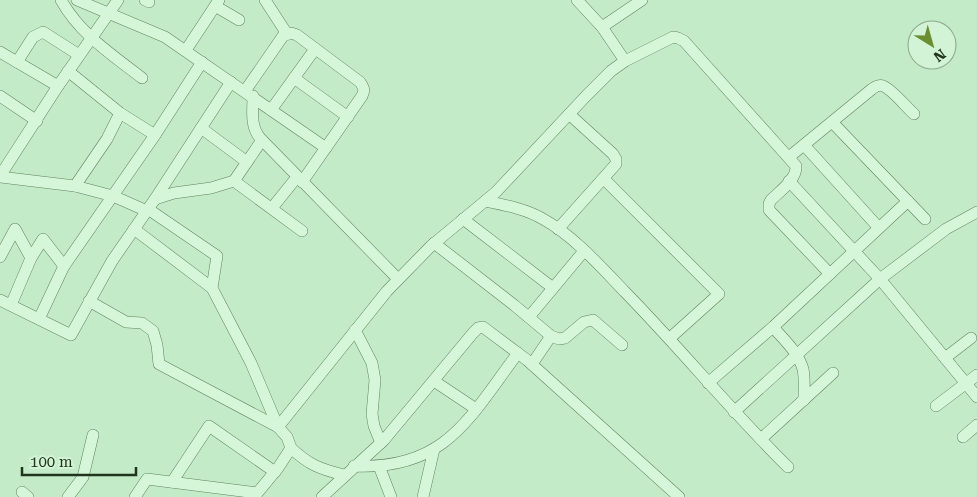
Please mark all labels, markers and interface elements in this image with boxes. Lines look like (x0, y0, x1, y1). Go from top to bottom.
north arrow (907, 20, 957, 70)
text: N (931, 46, 949, 65)
scale bar (22, 444, 136, 476)
text: 100 m (30, 453, 73, 471)

